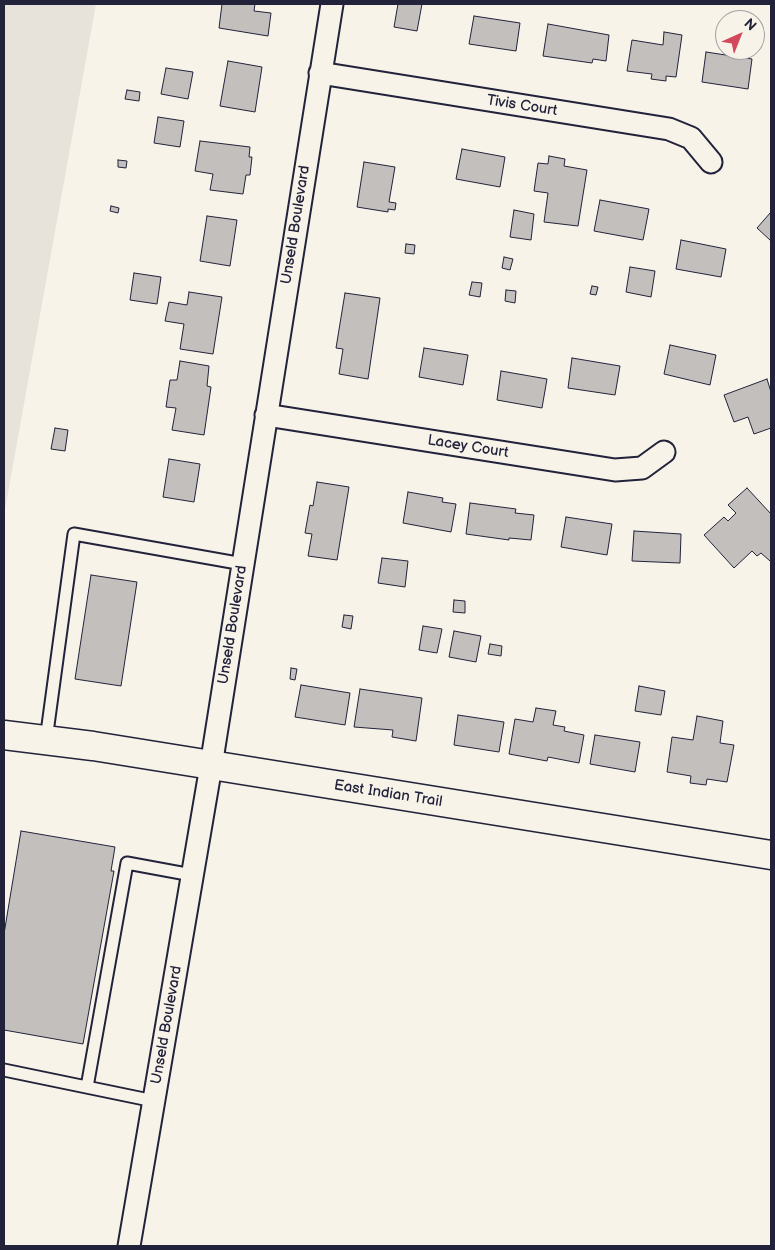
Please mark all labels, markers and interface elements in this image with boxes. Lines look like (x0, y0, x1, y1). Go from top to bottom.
north arrow (715, 10, 765, 60)
text: N (740, 15, 760, 34)
street label: Tivis Court (485, 92, 559, 120)
street label: Unseld Boulevard (278, 164, 314, 286)
street label: Lacey Court (426, 432, 510, 462)
street label: Unseld Boulevard (215, 564, 251, 686)
street label: East Indian Trail (333, 777, 443, 811)
street label: Unseld Boulevard (148, 964, 186, 1086)

